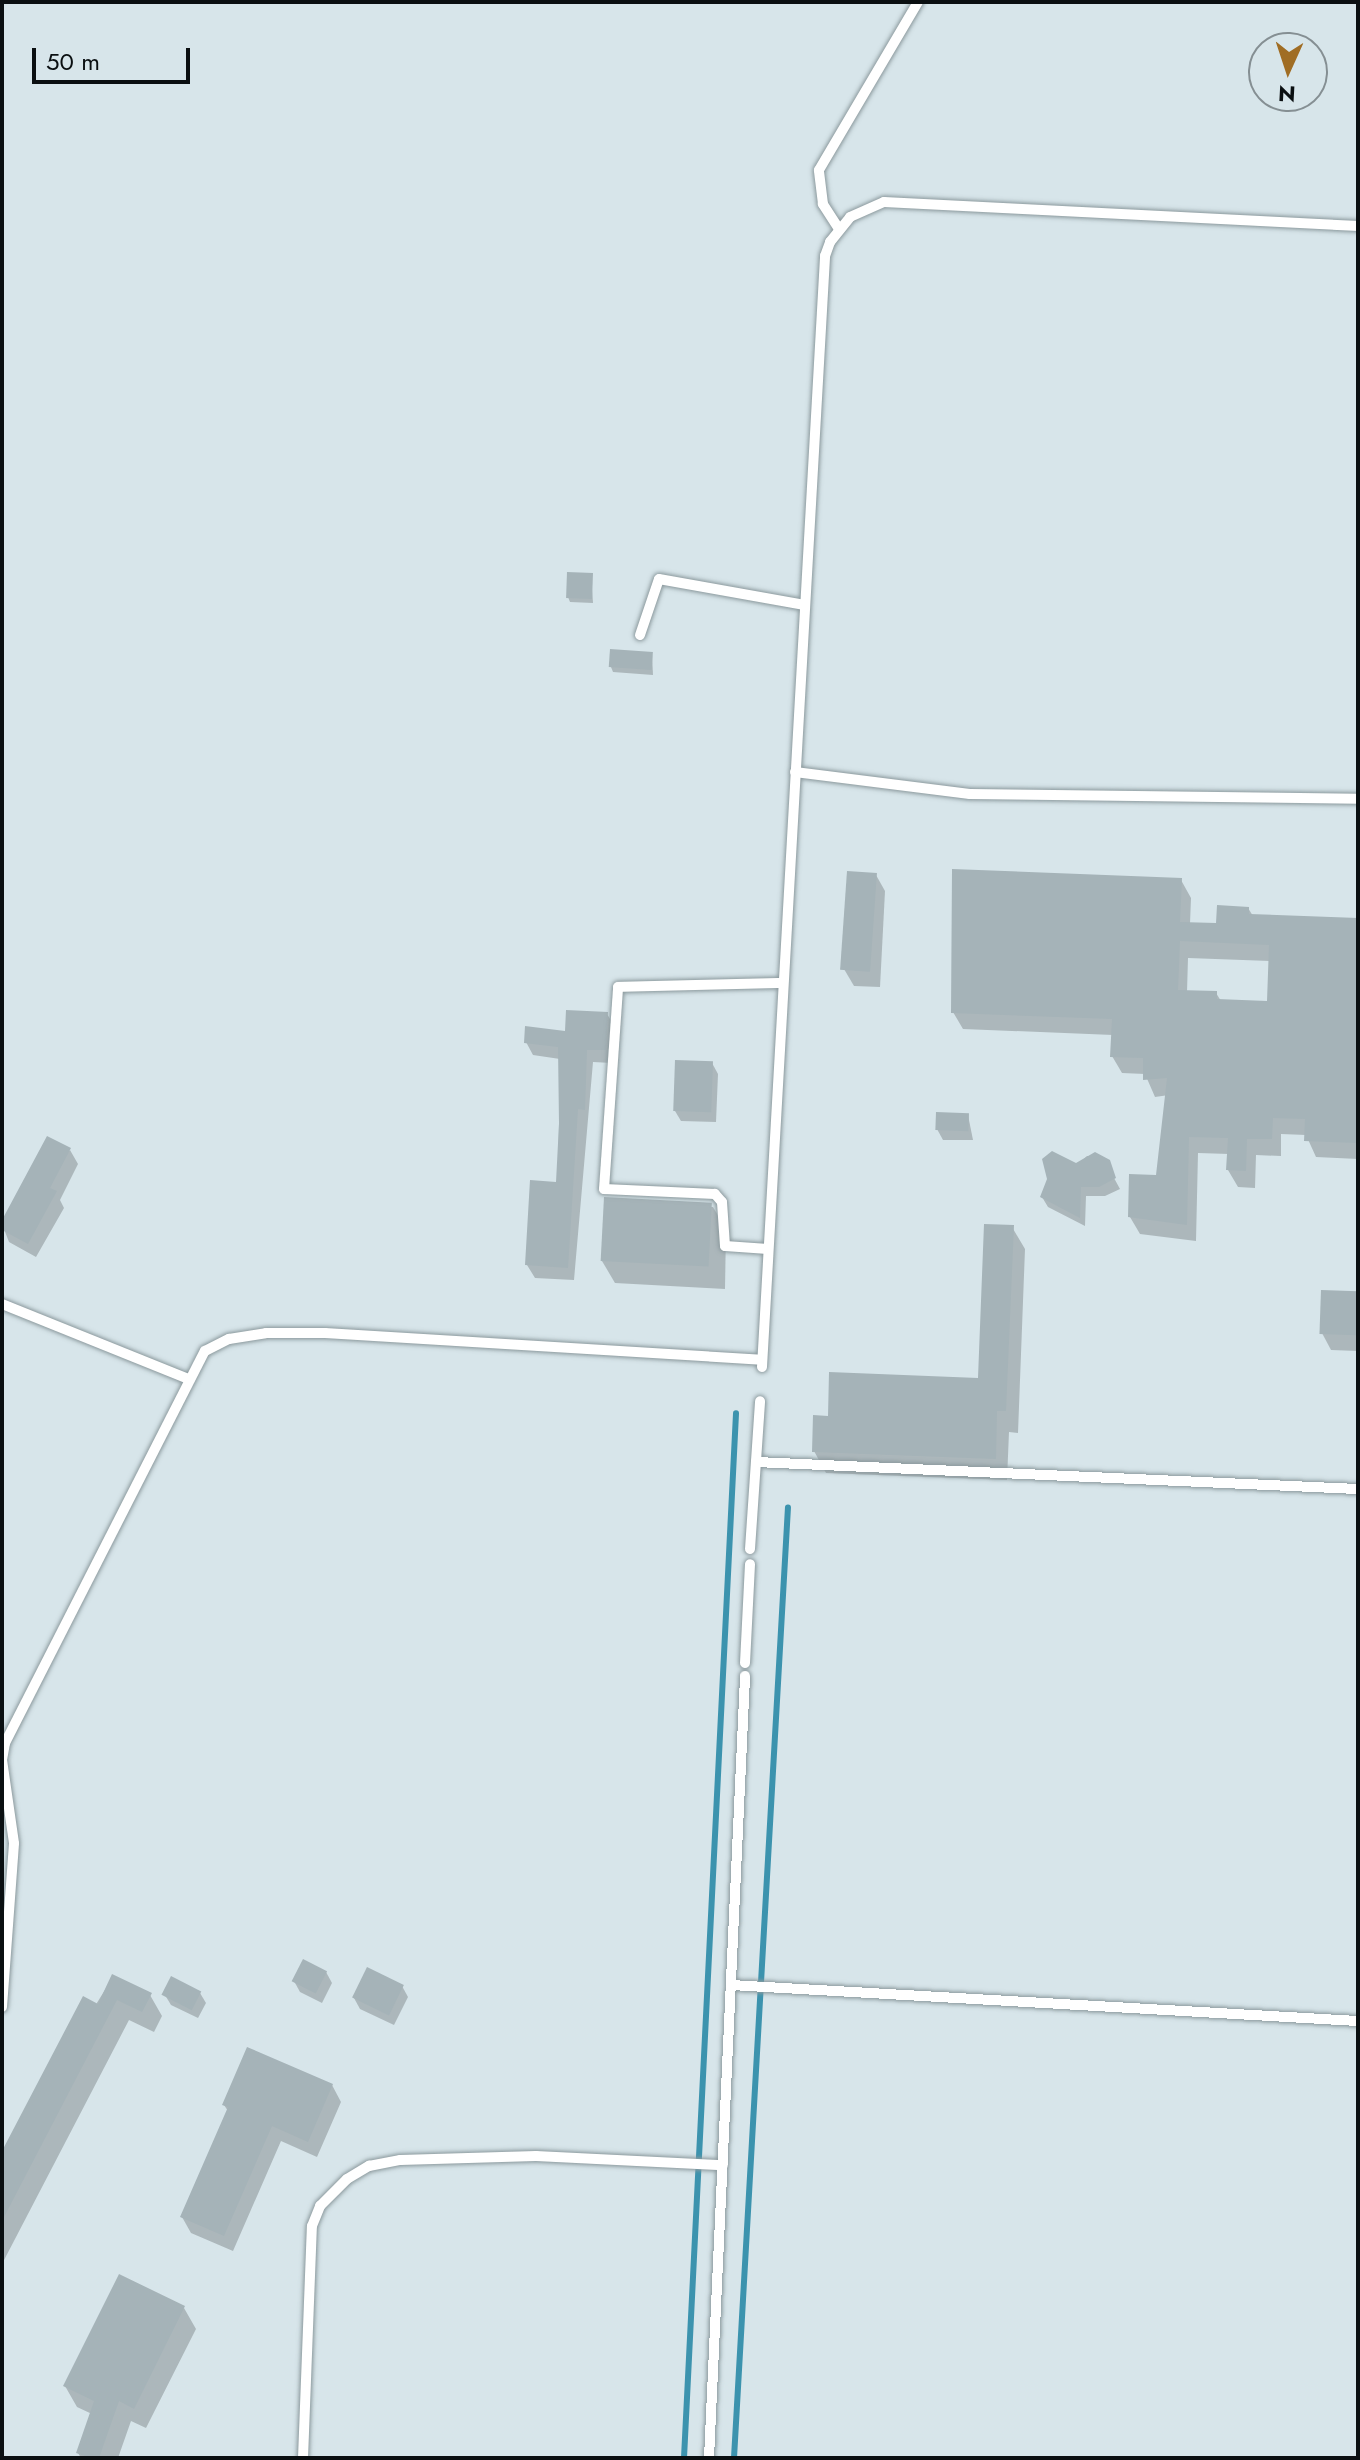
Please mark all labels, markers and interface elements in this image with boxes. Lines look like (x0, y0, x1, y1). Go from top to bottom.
scale bar (36, 32, 194, 82)
north arrow (1248, 32, 1328, 112)
text: 50 m (46, 44, 100, 79)
text: N (1277, 78, 1296, 110)

